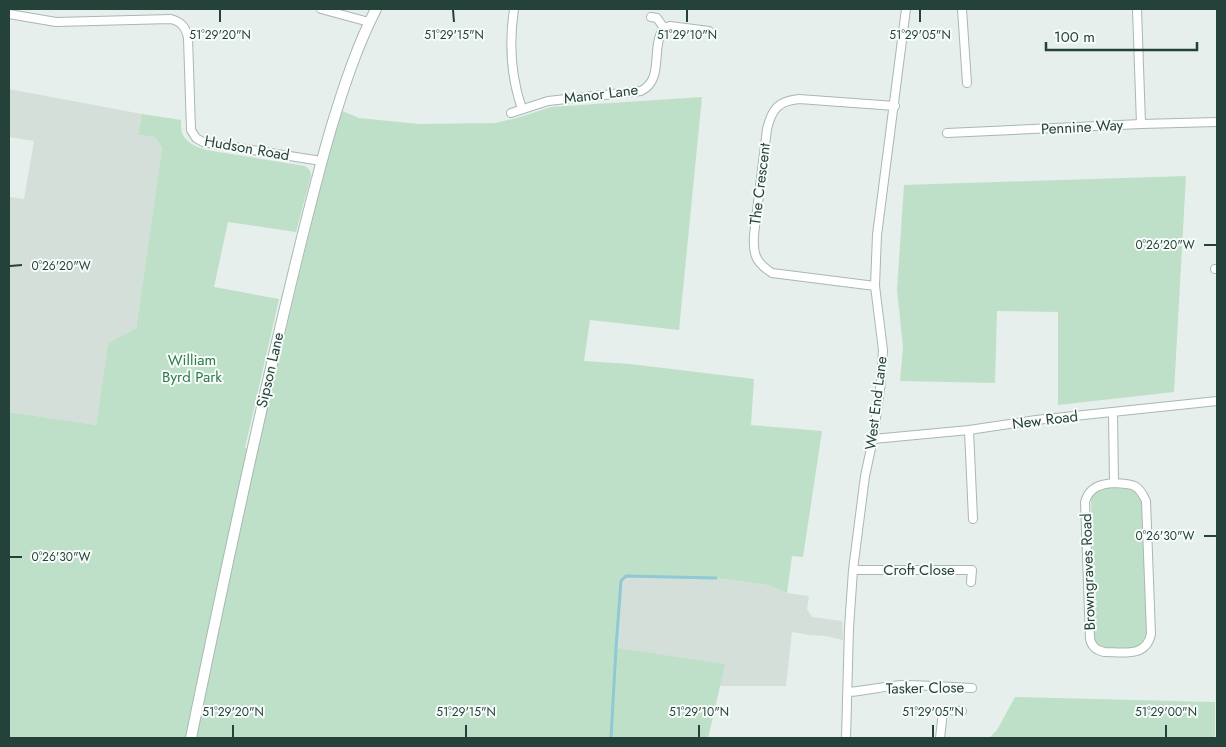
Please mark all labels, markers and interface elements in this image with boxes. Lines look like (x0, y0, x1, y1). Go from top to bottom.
scale bar (1046, 20, 1197, 52)
text: 51°29'20"N (189, 26, 251, 44)
text: 51°29'15"N (424, 26, 484, 44)
text: 51°29'10"N (657, 26, 717, 44)
text: 51°29'05"N (889, 26, 951, 44)
text: 100 m (1054, 26, 1095, 48)
street label: Manor Lane (563, 79, 640, 109)
street label: Pennine Way (1040, 114, 1124, 140)
street label: Hudson Road (203, 130, 291, 166)
street label: The Crescent (744, 141, 776, 226)
text: 0°26'20"W (1135, 236, 1195, 254)
text: 0°26'20"W (31, 257, 91, 275)
street label: Sipson Lane (251, 330, 289, 410)
park label: William Byrd Park (162, 349, 222, 388)
street label: West End Lane (859, 355, 893, 451)
street label: New Road (1011, 405, 1079, 435)
street label: Browngraves Road (1075, 513, 1101, 631)
text: 0°26'30"W (1136, 527, 1195, 545)
text: 0°26'30"W (32, 548, 91, 566)
street label: Croft Close (883, 559, 955, 581)
street label: Tasker Close (886, 676, 965, 700)
text: 51°29'20"N (202, 703, 264, 721)
text: 51°29'15"N (436, 703, 496, 721)
text: 51°29'10"N (669, 703, 729, 721)
text: 51°29'05"N (902, 703, 964, 721)
text: 51°29'00"N (1135, 703, 1197, 721)

